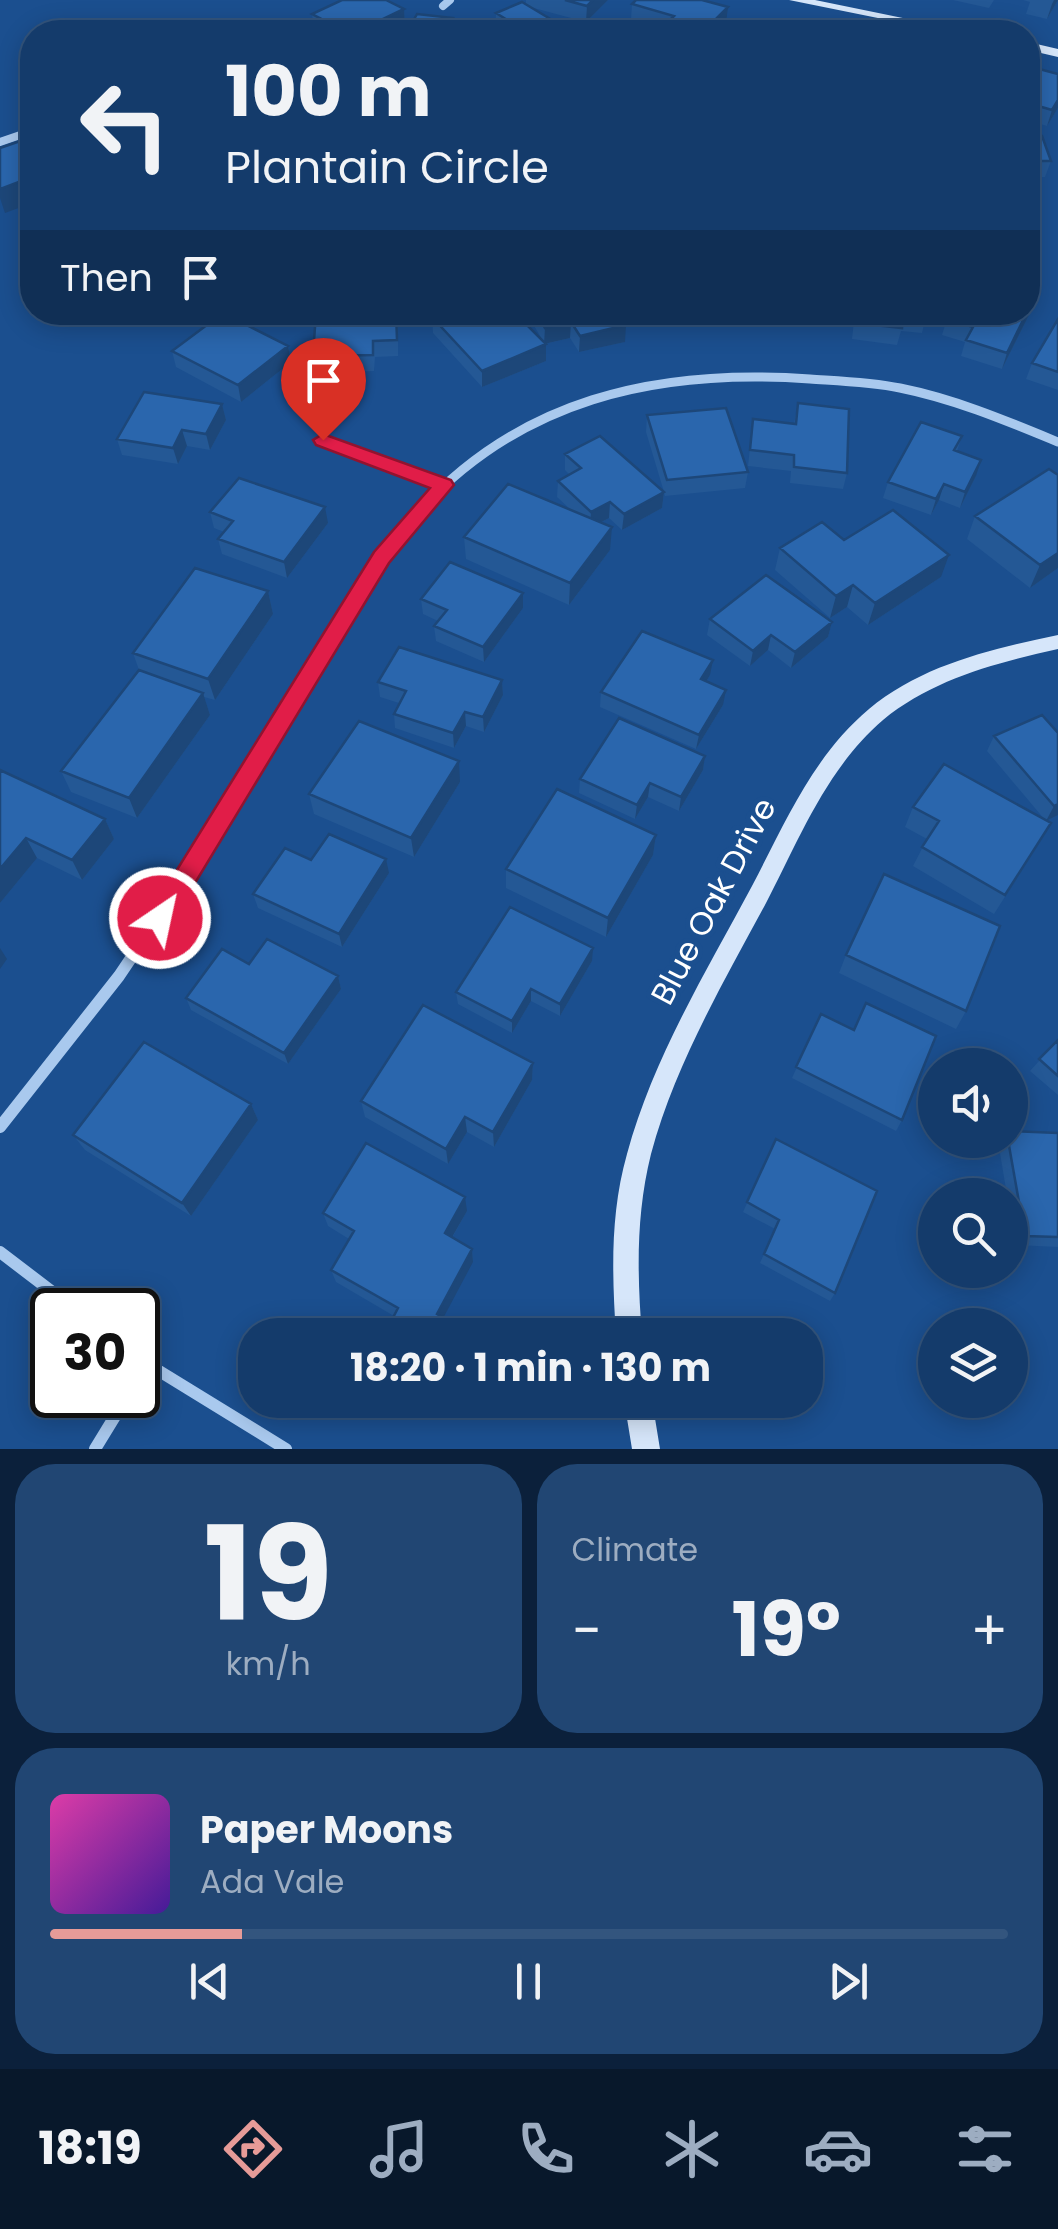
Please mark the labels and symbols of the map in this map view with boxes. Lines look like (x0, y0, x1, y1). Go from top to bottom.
pin (281, 338, 366, 441)
street label: Blue Oak Drive (640, 790, 786, 1012)
position arrow (108, 866, 212, 970)
speed limit sign: 30 (30, 1288, 160, 1418)

